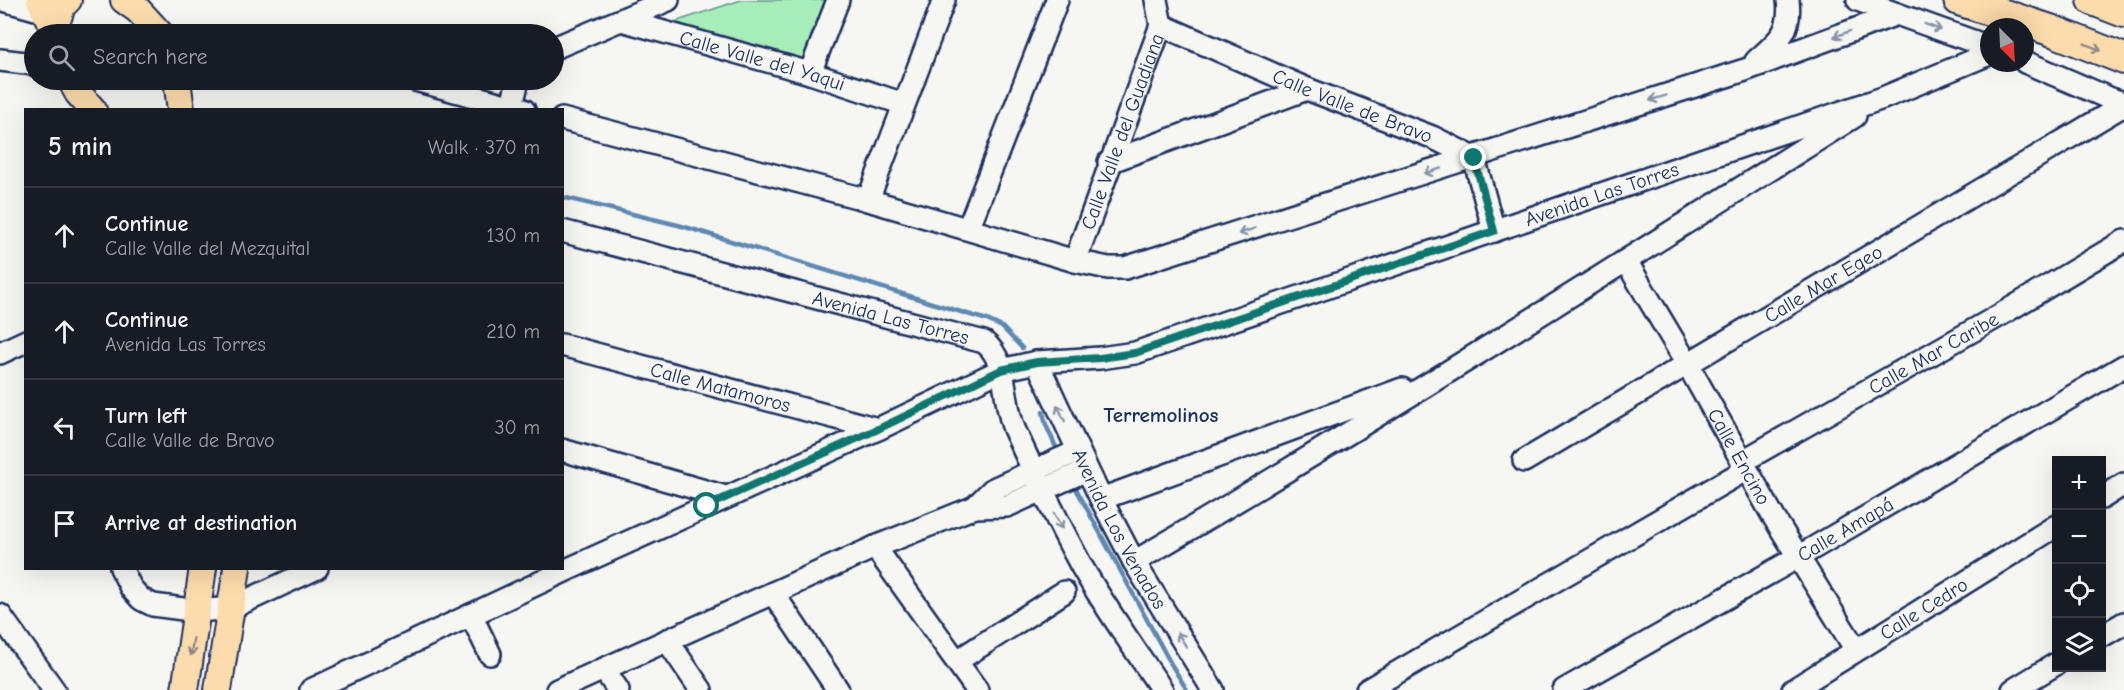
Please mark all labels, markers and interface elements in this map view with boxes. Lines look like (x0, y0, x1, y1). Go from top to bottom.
north arrow (1980, 18, 2034, 72)
one-way arrow (1923, 22, 1942, 33)
search box (24, 24, 564, 90)
street label: Calle Valle del Yaqui (677, 25, 848, 95)
one-way arrow (1834, 29, 1852, 40)
street label: Calle Valle del Guadiana (1076, 30, 1168, 233)
icon: search (45, 41, 78, 74)
one-way arrow (2084, 42, 2102, 53)
text: Search here (93, 44, 208, 70)
street label: Calle Valle de Bravo (1269, 64, 1436, 148)
one-way arrow (1649, 93, 1668, 104)
text: 5 min (48, 132, 112, 162)
text: Walk · 370 m (428, 136, 540, 159)
route end (1460, 144, 1486, 170)
street label: Avenida Las Torres (1522, 157, 1682, 231)
one-way arrow (1424, 166, 1443, 177)
text: Continue (105, 211, 188, 237)
icon: ahead (48, 219, 81, 252)
text: 130 m (487, 224, 540, 247)
one-way arrow (1238, 226, 1257, 237)
text: Calle Valle del Mezquital (105, 237, 310, 260)
street label: Calle Mar Egeo (1760, 240, 1886, 327)
street label: Avenida Las Torres (810, 286, 972, 349)
text: Continue (105, 307, 188, 333)
street label: Calle Mar Caribe (1864, 307, 2002, 399)
icon: ahead (48, 315, 81, 348)
text: 210 m (486, 320, 540, 343)
text: Avenida Las Torres (105, 333, 266, 356)
street label: Calle Matamoros (648, 357, 793, 417)
text: Turn left (105, 403, 187, 429)
district label: Terremolinos (1103, 403, 1219, 427)
one-way arrow (1054, 404, 1066, 422)
street label: Calle Encino (1703, 404, 1776, 509)
icon: left (48, 411, 81, 444)
text: 30 m (494, 416, 540, 439)
text: Calle Valle de Bravo (105, 429, 275, 452)
street label: Avenida Los Venados (1068, 445, 1172, 613)
map controls (2052, 456, 2106, 672)
button: + (2052, 456, 2106, 510)
route start (693, 492, 719, 518)
street label: Calle Amapá (1793, 492, 1898, 566)
icon: arrive (48, 507, 81, 540)
text: Arrive at destination (105, 510, 297, 536)
button: − (2052, 510, 2106, 564)
one-way arrow (1053, 512, 1065, 530)
button: locate (2052, 564, 2106, 618)
street label: Calle Cedro (1875, 573, 1972, 645)
button: layers (2052, 618, 2106, 672)
one-way arrow (1176, 632, 1188, 649)
one-way arrow (186, 637, 197, 657)

